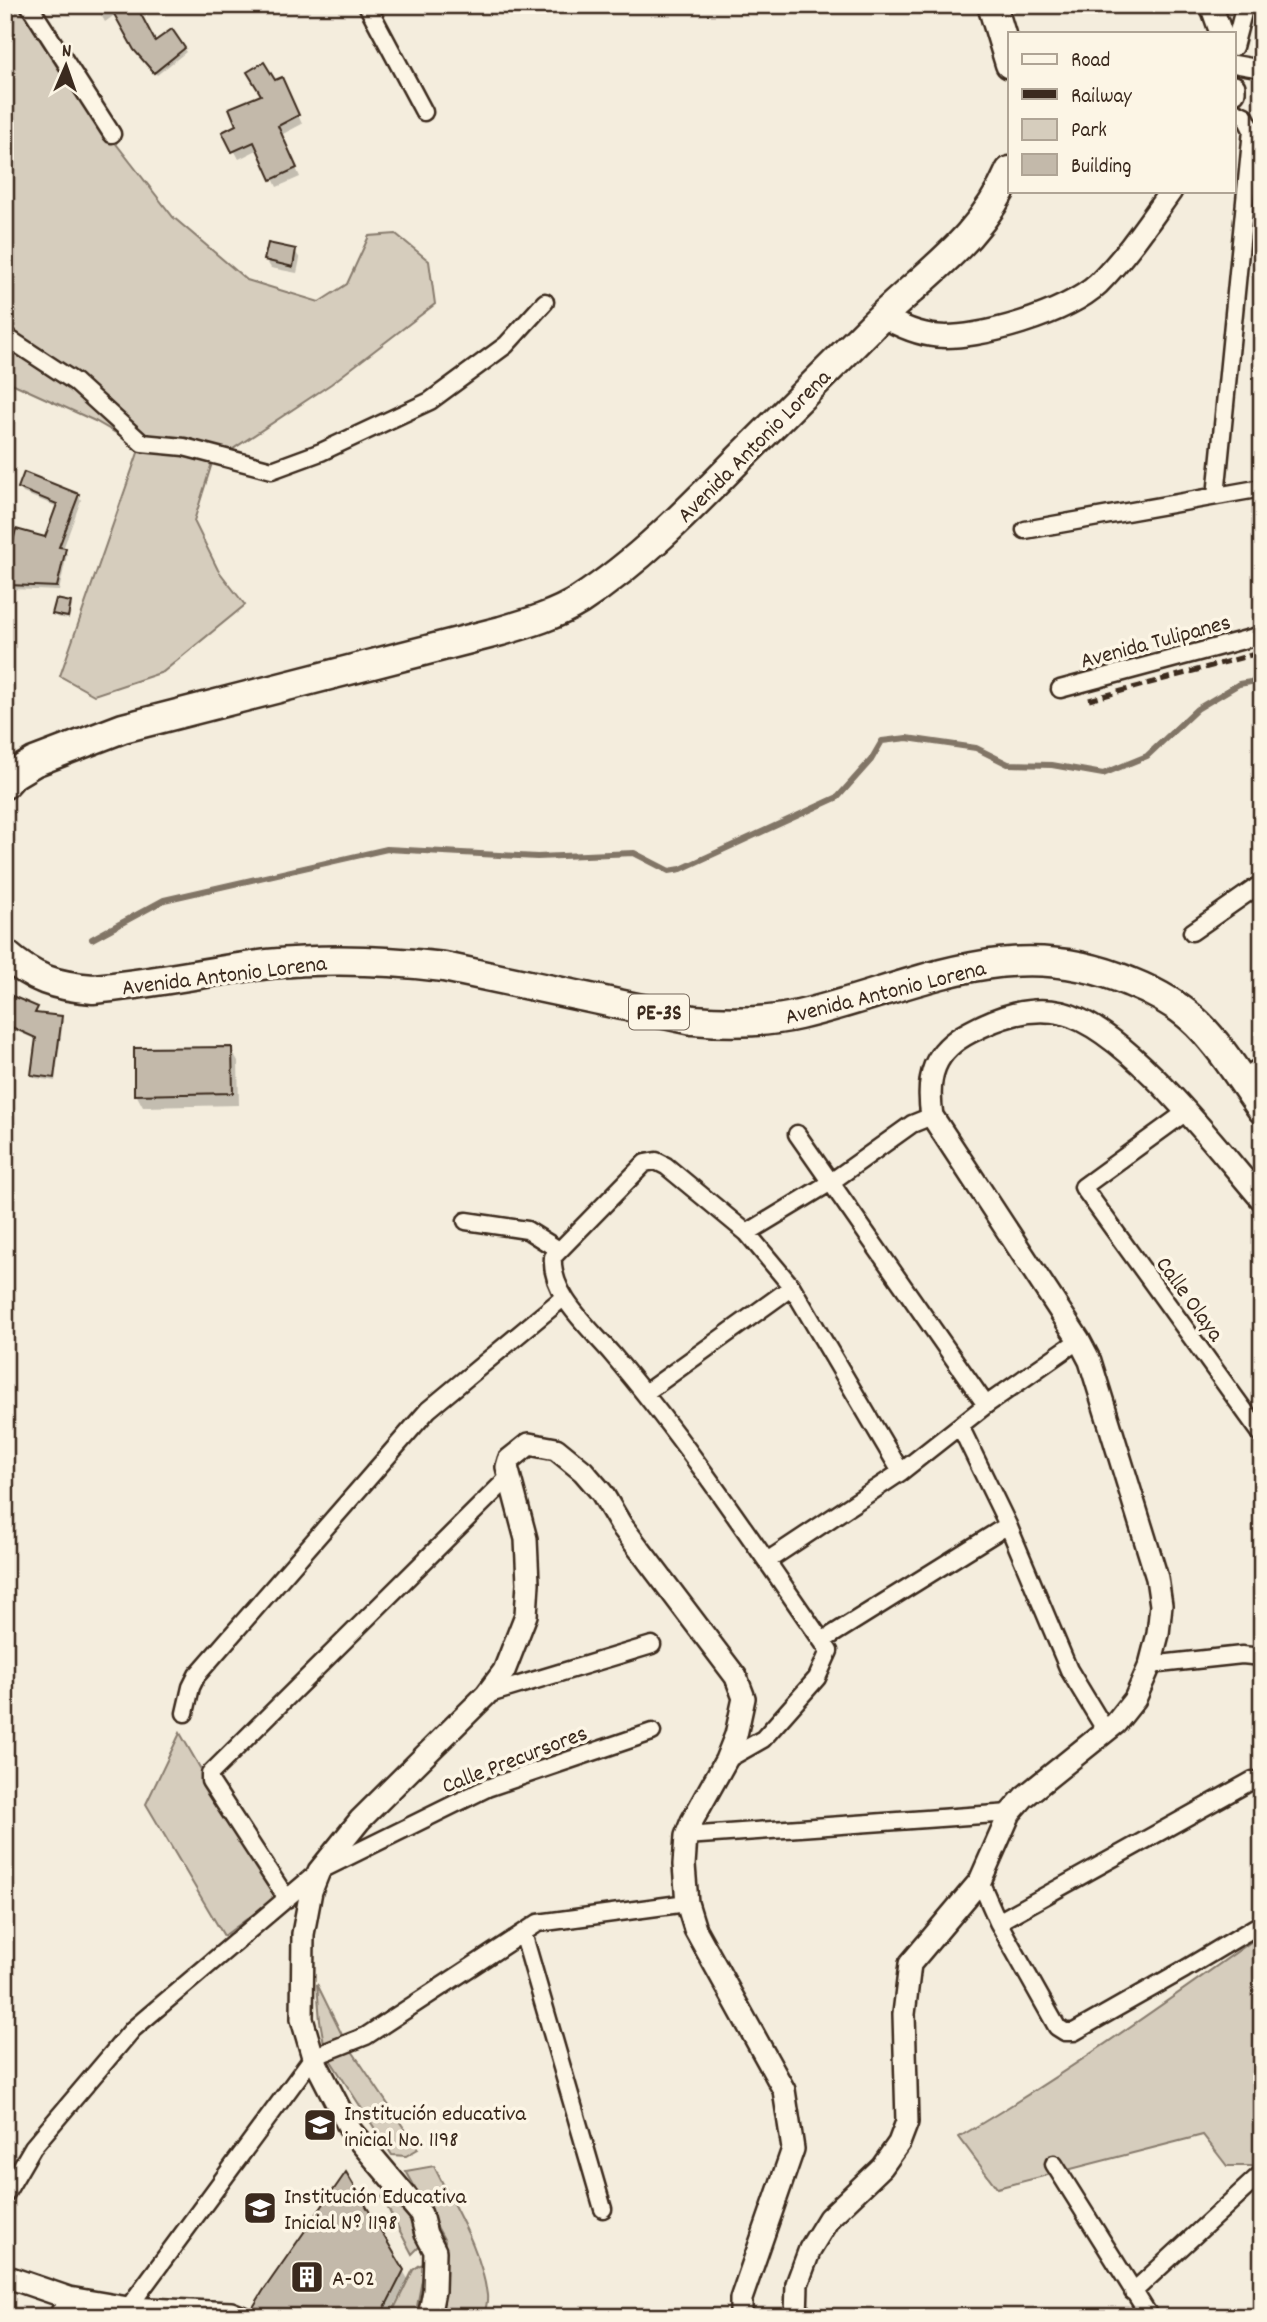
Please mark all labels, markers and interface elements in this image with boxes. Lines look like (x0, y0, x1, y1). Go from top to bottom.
north arrow (32, 32, 102, 102)
legend (1008, 32, 1236, 192)
text: N (61, 39, 72, 66)
text: Road (1071, 47, 1110, 77)
text: Railway (1071, 83, 1132, 113)
text: Park (1071, 117, 1107, 147)
text: Building (1071, 153, 1131, 183)
street label: Avenida Antonio Lorena (671, 362, 841, 532)
street label: Avenida Tulipanes (1077, 607, 1235, 679)
street label: Avenida Antonio Lorena (120, 948, 330, 1006)
street label: Avenida Antonio Lorena (782, 953, 991, 1035)
road number: PE-3S (629, 995, 689, 1030)
street label: Calle Olaya (1146, 1251, 1231, 1350)
street label: Calle Precursores (438, 1718, 593, 1804)
place label: Institución educativa inicial No. 1198 (344, 2099, 527, 2158)
school or university icon: Institución educativa inicial No. 1198 (301, 2106, 339, 2144)
place label: Institución Educativa Inicial Nº 1198 (284, 2182, 468, 2241)
school or university icon: Institución Educativa Inicial Nº 1198 (241, 2189, 279, 2227)
building icon: A-02 (288, 2258, 326, 2296)
place label: A-02 (332, 2264, 375, 2297)

